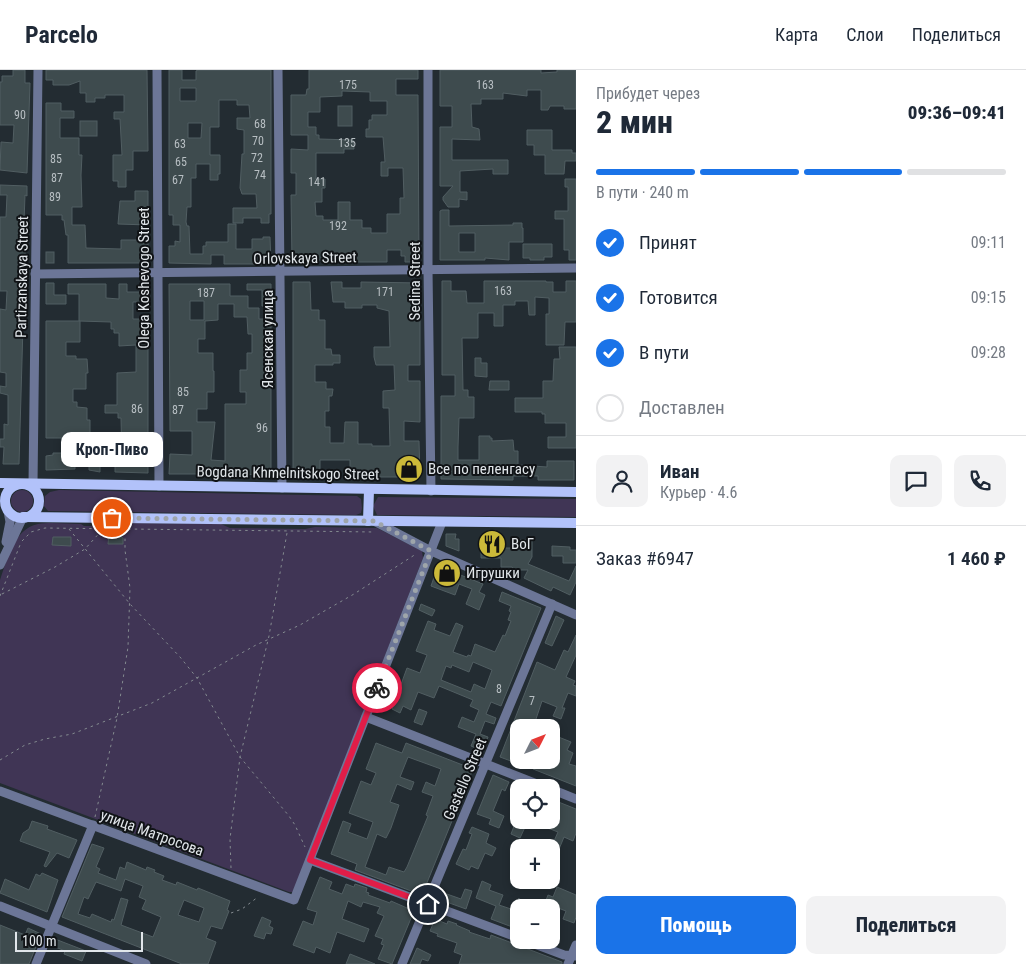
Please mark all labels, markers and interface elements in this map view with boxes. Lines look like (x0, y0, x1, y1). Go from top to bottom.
text: Parcelo (25, 21, 98, 49)
text: Карта (775, 24, 818, 45)
text: Слои (846, 24, 884, 45)
text: Поделиться (912, 24, 1001, 45)
house number: 175 (339, 78, 357, 92)
house number: 163 (476, 78, 494, 92)
text: Прибудет через (596, 84, 700, 103)
text: 09:36–09:41 (908, 101, 1006, 124)
text: 2 мин (596, 103, 673, 141)
house number: 90 (14, 108, 26, 122)
house number: 68 (254, 117, 266, 131)
house number: 70 (252, 134, 264, 148)
house number: 135 (338, 136, 356, 150)
house number: 63 (174, 137, 186, 151)
house number: 72 (251, 151, 263, 165)
house number: 85 (50, 152, 62, 166)
house number: 65 (175, 155, 187, 169)
house number: 74 (254, 168, 266, 182)
house number: 87 (51, 171, 63, 185)
house number: 67 (172, 173, 184, 187)
house number: 141 (308, 175, 326, 189)
text: В пути · 240 m (596, 183, 689, 202)
house number: 89 (49, 190, 61, 204)
street label: Olega Koshevogo Street (135, 207, 153, 349)
street label: Partizanskaya Street (12, 216, 32, 338)
house number: 192 (329, 219, 347, 233)
icon: check (596, 229, 624, 257)
text: Принят (639, 231, 697, 254)
text: 09:11 (971, 233, 1006, 252)
street label: Sedina Street (406, 242, 424, 320)
street label: Orlovskaya Street (253, 248, 357, 268)
house number: 163 (494, 284, 512, 298)
icon: check (596, 284, 624, 312)
house number: 171 (376, 285, 394, 299)
house number: 187 (197, 286, 215, 300)
text: Готовится (639, 286, 718, 309)
text: 09:15 (971, 288, 1006, 307)
street label: Ясенская улица (259, 290, 277, 388)
icon: check (596, 339, 624, 367)
text: В пути (639, 341, 689, 364)
text: 09:28 (971, 343, 1006, 362)
house number: 85 (177, 385, 189, 399)
text: Доставлен (639, 396, 725, 419)
house number: 86 (131, 402, 143, 416)
house number: 87 (172, 403, 184, 417)
house number: 96 (256, 421, 268, 435)
callout: Кроп-Пиво (61, 433, 163, 468)
text: Кроп-Пиво (76, 440, 148, 459)
shop icon: Все по пеленгасу (394, 454, 424, 484)
button: person (596, 455, 648, 507)
button: chat (890, 455, 942, 507)
button: phone (954, 455, 1006, 507)
place label: Все по пеленгасу (428, 460, 535, 478)
text: Иван (660, 460, 699, 483)
street label: Bogdana Khmelnitskogo Street (197, 462, 379, 484)
text: Курьер · 4.6 (660, 483, 738, 502)
pin (91, 497, 133, 539)
icon: bag (98, 504, 126, 532)
restaurant icon: ВоГ (477, 529, 507, 559)
place label: ВоГ (511, 535, 534, 553)
text: Заказ #6947 (596, 547, 694, 570)
text: 1 460 ₽ (947, 547, 1006, 570)
shop icon: Игрушки (432, 558, 462, 588)
place label: Игрушки (466, 564, 520, 582)
courier (352, 663, 402, 713)
icon: bike (363, 674, 391, 702)
house number: 8 (496, 682, 502, 696)
house number: 7 (529, 694, 535, 708)
north arrow (510, 719, 560, 769)
map controls (510, 719, 560, 949)
street label: Gastello Street (440, 735, 490, 823)
button: locate (510, 779, 560, 829)
street label: улица Матросова (98, 806, 206, 860)
button: + (510, 839, 560, 889)
pin (407, 883, 449, 925)
icon: home (414, 890, 442, 918)
button: Помощь (596, 896, 796, 954)
button: Поделиться (806, 896, 1006, 954)
button: − (510, 899, 560, 949)
scale bar (15, 929, 142, 952)
text: 100 m (22, 933, 57, 949)

